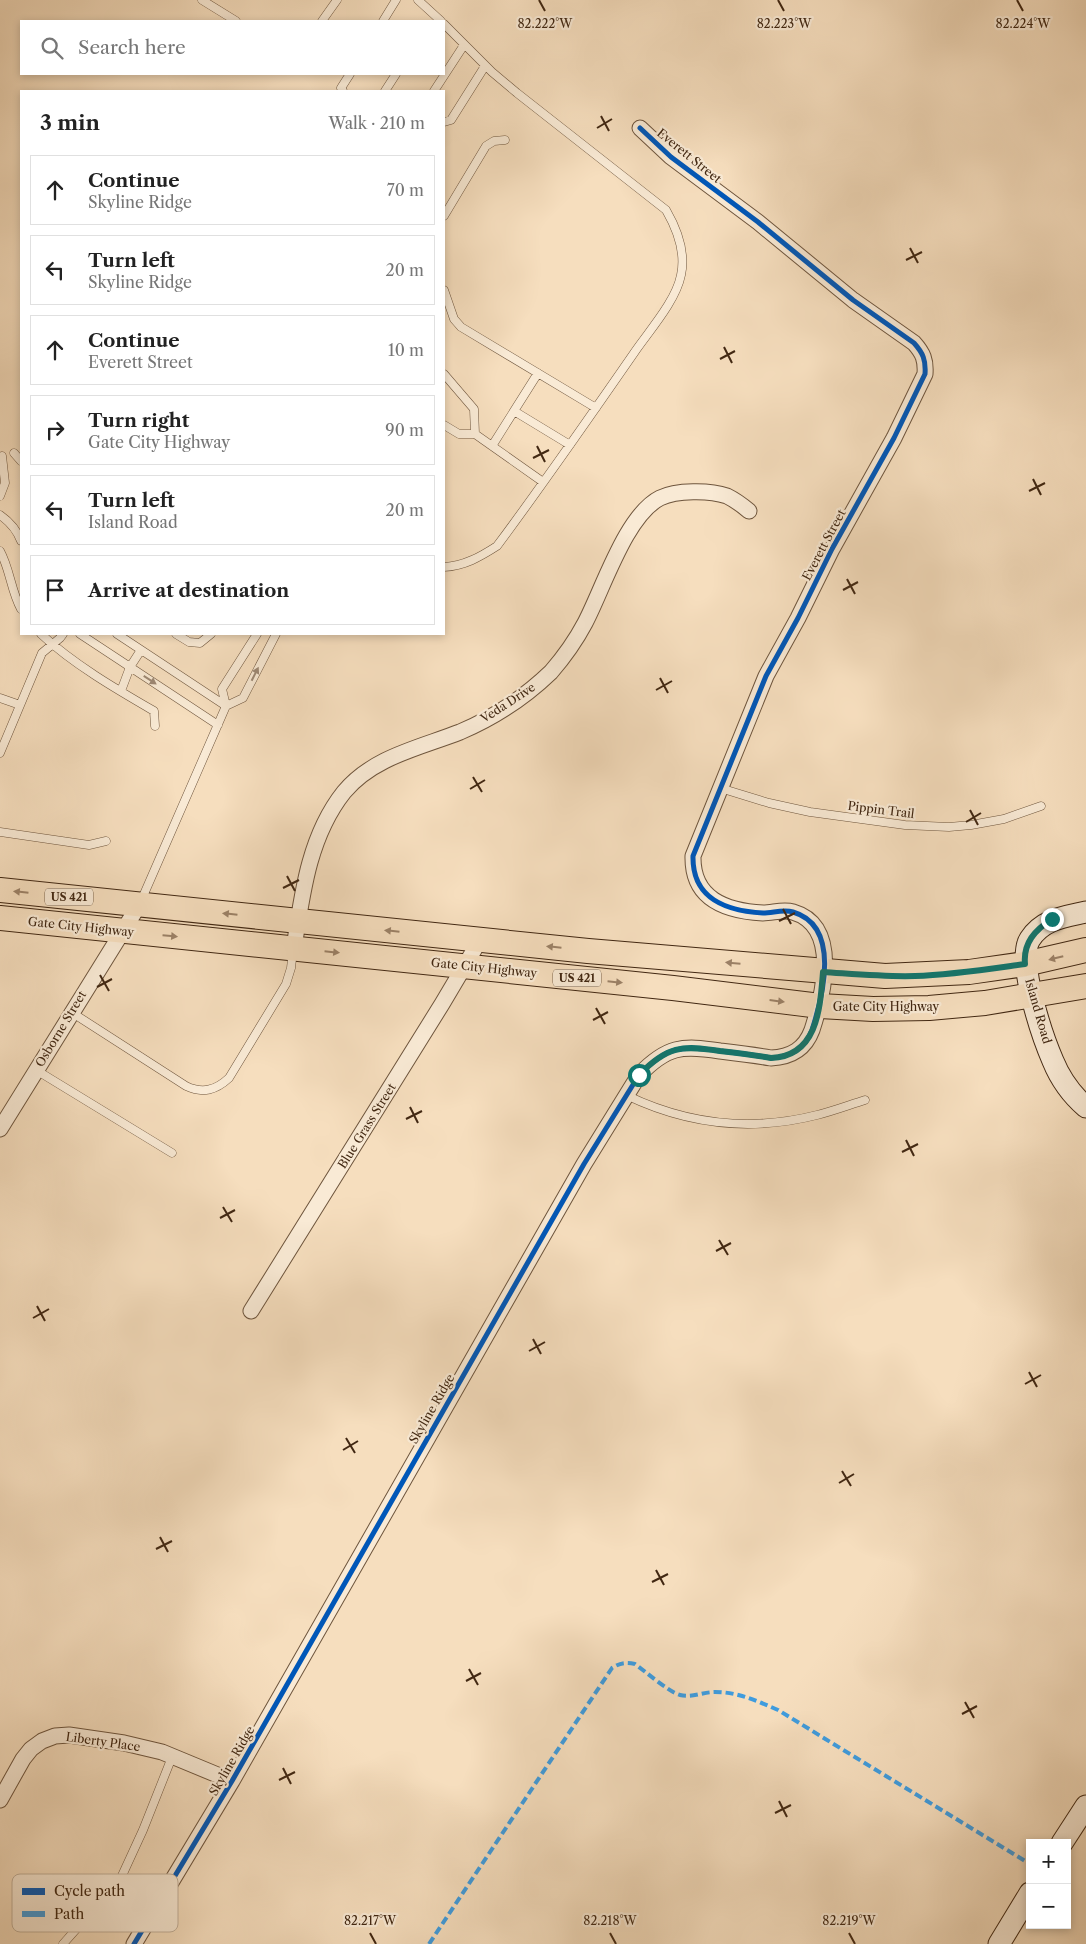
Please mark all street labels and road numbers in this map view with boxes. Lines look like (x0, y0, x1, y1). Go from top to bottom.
street label: Everett Street (654, 125, 725, 187)
street label: Everett Street (799, 506, 849, 583)
street label: Veda Drive (477, 679, 538, 726)
street label: Pippin Trail (847, 798, 916, 821)
road number: US 421 (45, 889, 93, 906)
street label: Gate City Highway (27, 913, 135, 940)
street label: Gate City Highway (430, 954, 538, 981)
road number: US 421 (553, 970, 601, 986)
street label: Island Road (1022, 976, 1055, 1046)
street label: Osborne Street (32, 987, 90, 1070)
street label: Gate City Highway (833, 999, 940, 1014)
street label: Blue Grass Street (334, 1080, 399, 1171)
street label: Skyline Ridge (406, 1371, 458, 1446)
street label: Skyline Ridge (206, 1723, 258, 1798)
street label: Liberty Place (65, 1729, 142, 1754)

